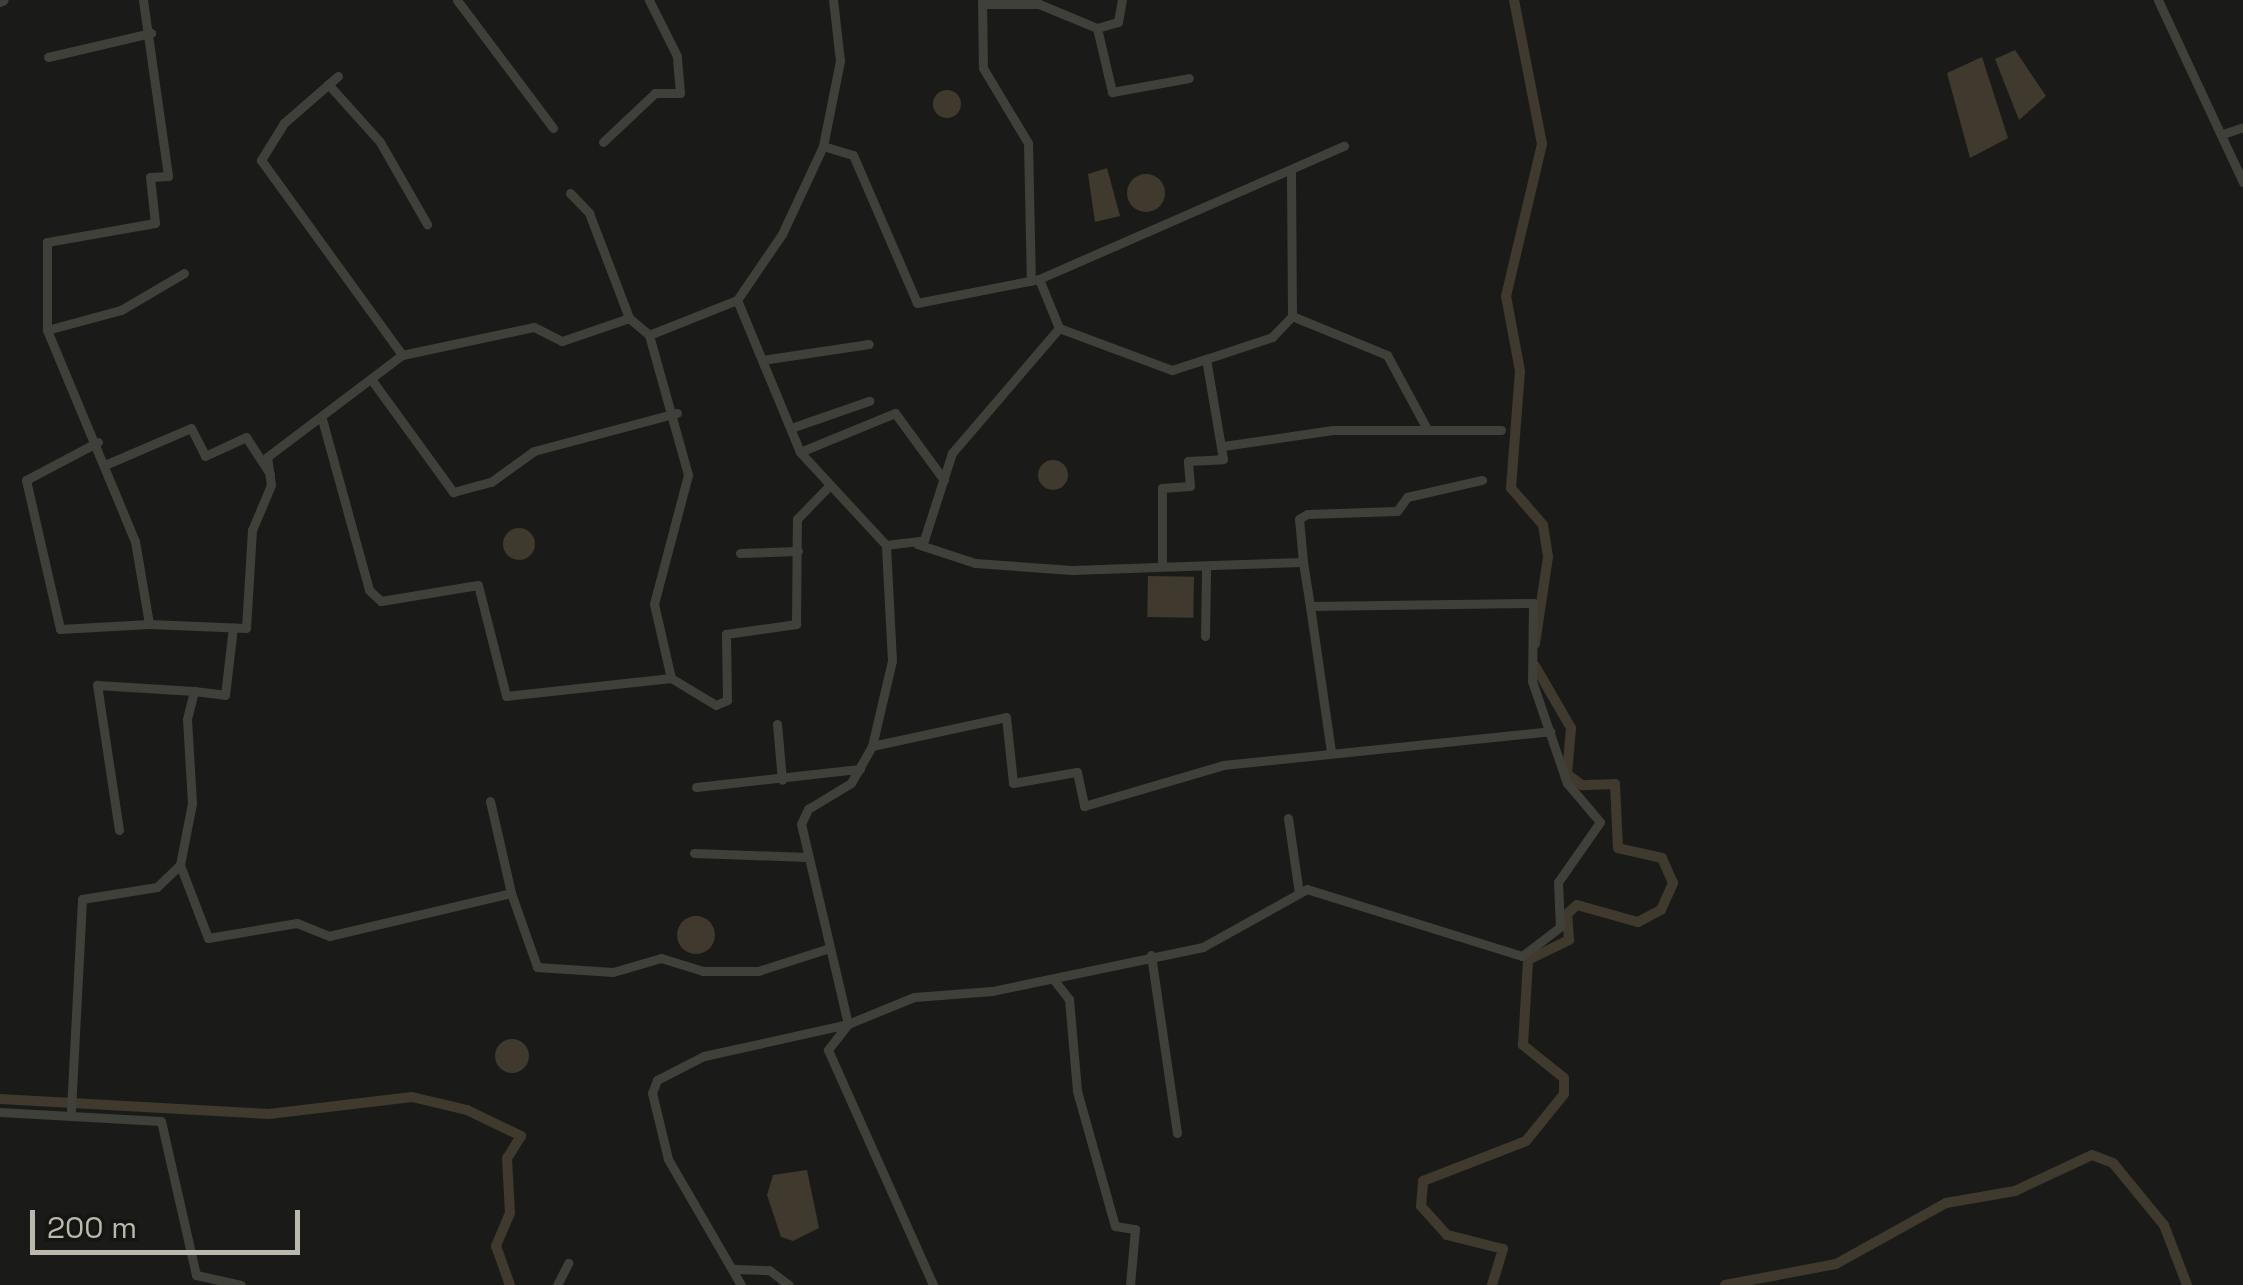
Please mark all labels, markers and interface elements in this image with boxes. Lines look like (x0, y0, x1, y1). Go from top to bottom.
scale bar (35, 1190, 305, 1252)
text: 200 m (47, 1208, 137, 1247)

